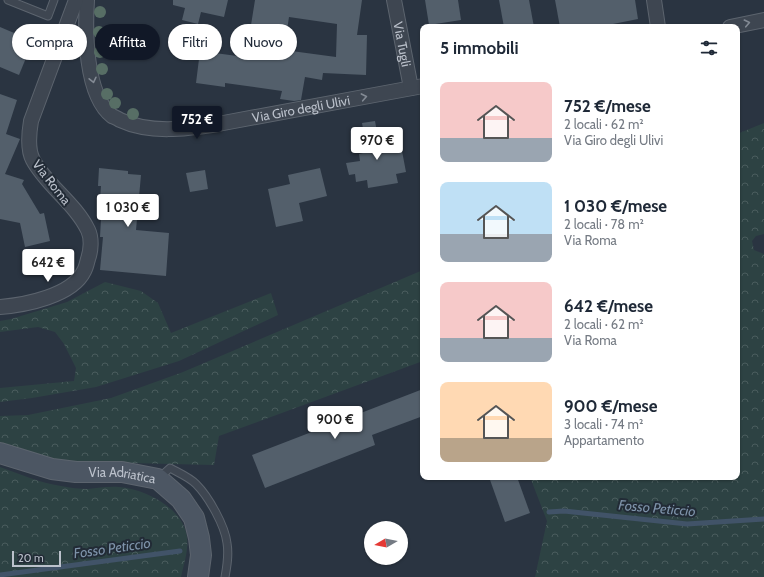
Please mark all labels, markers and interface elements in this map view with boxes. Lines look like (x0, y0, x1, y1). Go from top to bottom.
street label: Via Tugli (390, 20, 415, 68)
one-way arrow (744, 20, 750, 28)
chip: Compra (12, 24, 87, 60)
chip: Affitta (95, 24, 160, 60)
chip: Filtri (168, 24, 222, 60)
chip: Nuovo (230, 24, 297, 60)
icon: filters (698, 37, 720, 59)
text: 5 immobili (440, 38, 519, 58)
one-way arrow (88, 77, 96, 84)
street label: Via Giro degli Ulivi (251, 92, 351, 126)
one-way arrow (360, 94, 367, 102)
text: 752 €/mese (564, 96, 651, 116)
icon: home (472, 98, 520, 146)
pin: 752 € (169, 106, 225, 140)
text: 752 € (181, 111, 213, 127)
text: 2 locali · 62 m² (564, 116, 644, 132)
pin: 970 € (349, 127, 405, 161)
text: 970 € (360, 132, 394, 148)
text: Via Giro degli Ulivi (564, 132, 663, 148)
street label: Via Roma (29, 156, 75, 208)
pin: 1 030 € (91, 194, 165, 228)
text: 1 030 €/mese (564, 196, 667, 216)
icon: home (472, 198, 520, 246)
text: 1 030 € (106, 199, 150, 215)
text: 2 locali · 78 m² (564, 216, 644, 232)
text: Via Roma (564, 232, 617, 248)
pin: 642 € (20, 249, 76, 283)
text: 642 € (31, 254, 65, 270)
text: 642 €/mese (564, 296, 653, 316)
icon: home (472, 298, 520, 346)
text: 2 locali · 62 m² (564, 316, 644, 332)
text: Via Roma (564, 332, 617, 348)
text: 900 €/mese (564, 396, 657, 416)
icon: home (472, 398, 520, 446)
pin: 900 € (307, 406, 363, 440)
text: 900 € (317, 411, 353, 427)
text: 3 locali · 74 m² (564, 416, 643, 432)
text: Appartamento (564, 432, 644, 448)
street label: Via Adriatica (88, 464, 158, 487)
water label: Fosso Peticcio (618, 496, 696, 520)
north arrow (364, 521, 408, 565)
map controls (364, 521, 408, 565)
water label: Fosso Peticcio (72, 534, 152, 562)
scale bar (12, 549, 61, 568)
text: 20 m (18, 551, 44, 565)

